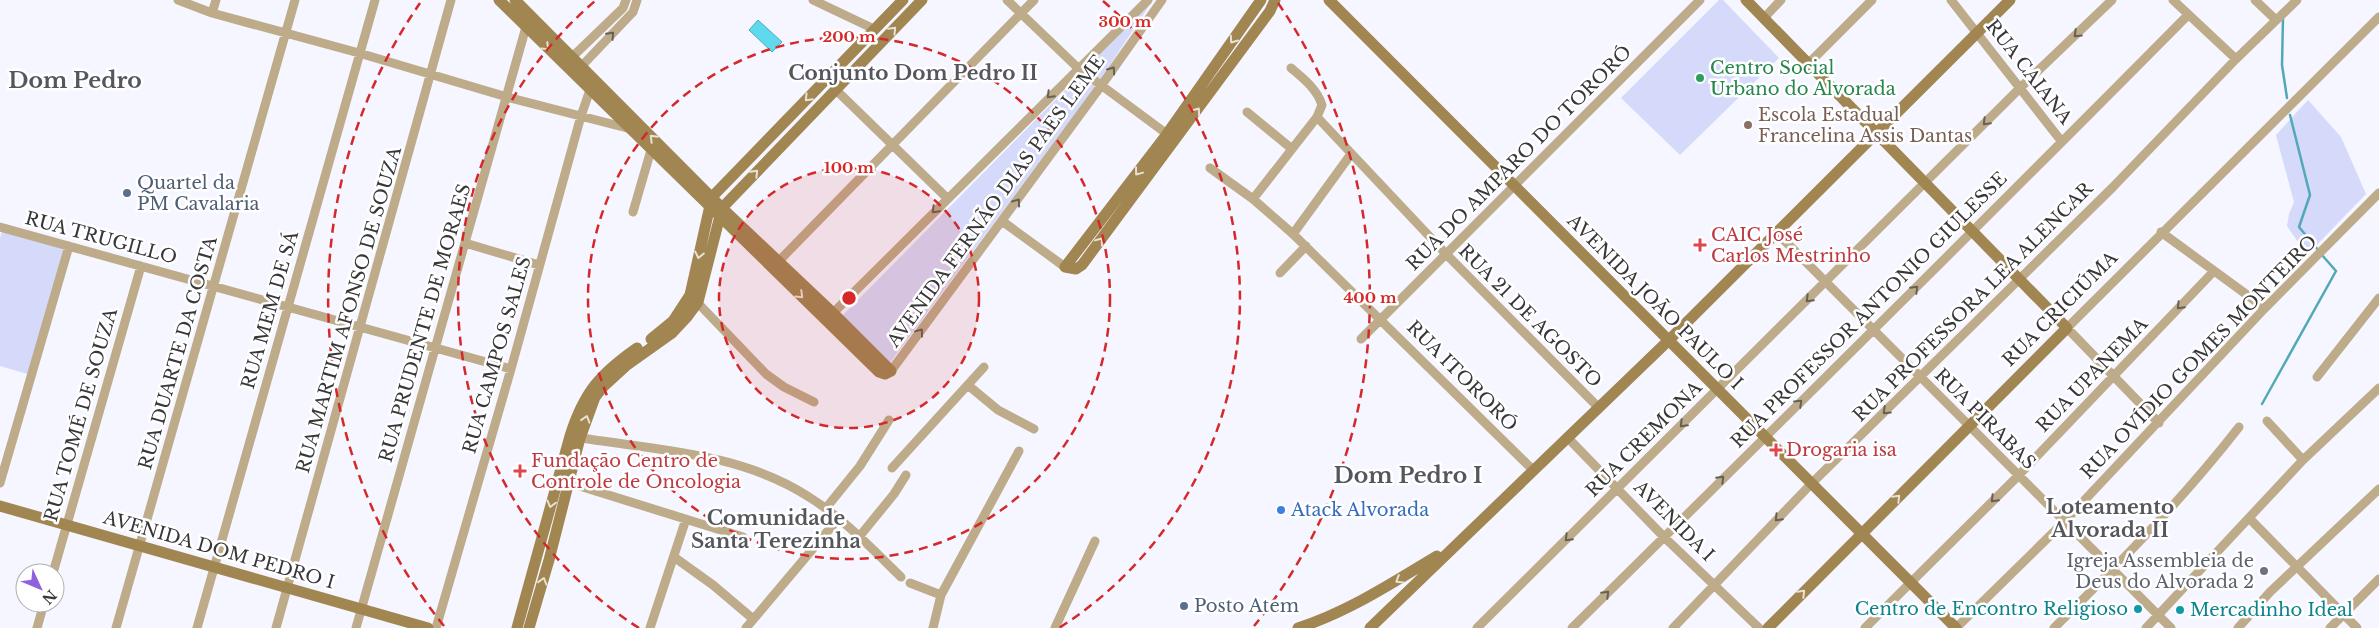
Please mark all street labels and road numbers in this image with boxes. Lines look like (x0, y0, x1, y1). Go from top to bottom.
street label: RUA CAIANA (1981, 15, 2077, 129)
street label: RUA DO AMPARO DO TORORÓ (1401, 40, 1636, 275)
street label: AVENIDA FERNÃO DIAS PAES LEME (880, 49, 1109, 352)
street label: RUA MARTIM AFONSO DE SOUZA (292, 143, 407, 476)
street label: RUA PROFESSOR ANTONIO GIULESSE (1727, 168, 2011, 452)
street label: RUA PROFESSORA LEA ALENCAR (1849, 177, 2098, 426)
street label: RUA PRUDENTE DE MORAES (375, 181, 475, 465)
street label: RUA TRUGILLO (23, 207, 179, 269)
street label: AVENIDA JOÃO PAULO I (1562, 208, 1749, 394)
street label: RUA MEM DE SÁ (236, 227, 303, 392)
street label: RUA OVÍDIO GOMES MONTEIRO (2076, 230, 2322, 483)
street label: RUA DUARTE DA COSTA (134, 233, 222, 472)
street label: RUA 21 DE AGOSTO (1454, 240, 1606, 392)
street label: RUA CRICIÚMA (1997, 245, 2123, 371)
street label: RUA CAMPOS SALES (458, 254, 536, 456)
street label: RUA TOMÉ DE SOUZA (39, 304, 122, 524)
street label: RUA UPANEMA (2032, 312, 2153, 437)
street label: RUA ITORORÓ (1402, 316, 1522, 436)
street label: RUA PIRABAS (1930, 364, 2040, 474)
street label: RUA CREMONA (1582, 376, 1707, 501)
street label: AVENIDA I (1629, 476, 1719, 566)
street label: AVENIDA DOM PEDRO I (100, 506, 337, 594)

